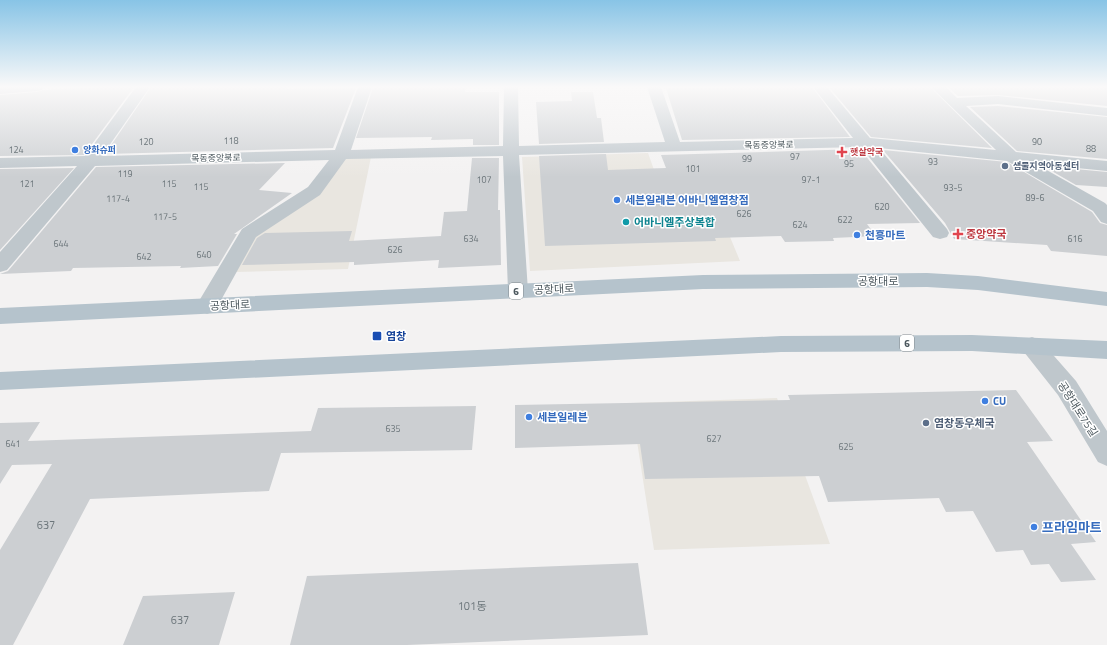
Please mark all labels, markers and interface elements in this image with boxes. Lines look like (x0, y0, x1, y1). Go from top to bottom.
house number: 118 (223, 134, 239, 147)
house number: 120 (138, 135, 154, 148)
house number: 90 (1032, 135, 1042, 148)
street label: 목동중앙북로 (744, 138, 794, 151)
house number: 88 (1086, 142, 1096, 155)
house number: 124 (8, 143, 24, 156)
place label: 양화슈퍼 (83, 143, 116, 156)
marker: 양화슈퍼 (70, 145, 80, 155)
place label: 햇살약국 (850, 145, 884, 158)
marker: 햇살약국 (837, 147, 847, 157)
house number: 97 (790, 150, 800, 163)
street label: 목동중앙북로 (191, 151, 241, 164)
house number: 99 (742, 152, 752, 165)
house number: 93 (928, 155, 938, 168)
house number: 95 (844, 157, 854, 170)
place label: 샘물지역아동센터 (1013, 159, 1079, 172)
marker: 샘물지역아동센터 (1000, 161, 1010, 171)
house number: 101 (685, 162, 701, 175)
house number: 119 (117, 167, 133, 180)
house number: 107 (476, 173, 492, 186)
house number: 97-1 (801, 173, 821, 186)
house number: 121 (19, 177, 35, 190)
house number: 115 (161, 177, 177, 190)
house number: 115 (193, 180, 209, 193)
house number: 93-5 (943, 181, 963, 194)
house number: 89-6 (1025, 191, 1045, 204)
house number: 117-4 (106, 192, 130, 205)
place label: 세븐일레븐 어바니엘염창점 (625, 192, 749, 208)
marker: 세븐일레븐 어바니엘염창점 (612, 195, 622, 205)
house number: 620 (874, 200, 890, 213)
house number: 626 (736, 207, 752, 220)
house number: 117-5 (153, 210, 177, 223)
house number: 622 (837, 213, 853, 226)
place label: 어바니엘주상복합 (634, 214, 715, 230)
marker: 어바니엘주상복합 (621, 217, 631, 227)
house number: 624 (792, 218, 808, 231)
place label: 중앙약국 (966, 226, 1006, 242)
place label: 천흥마트 (865, 227, 905, 243)
marker: 중앙약국 (953, 229, 963, 239)
marker: 천흥마트 (852, 230, 862, 240)
house number: 634 (463, 232, 479, 245)
house number: 616 (1067, 232, 1083, 245)
house number: 644 (53, 237, 69, 250)
house number: 626 (387, 243, 403, 256)
house number: 640 (196, 248, 212, 261)
house number: 642 (136, 250, 152, 263)
street label: 공항대로 (858, 273, 898, 289)
street label: 공항대로 (533, 280, 575, 298)
road number: 6 (509, 283, 523, 299)
street label: 공항대로 (209, 296, 251, 314)
place label: 염창 (386, 328, 406, 344)
marker: 염창 (371, 330, 383, 342)
road number: 6 (900, 335, 914, 351)
street label: 공항대로75길 (1054, 378, 1102, 440)
place label: CU (993, 393, 1006, 409)
marker: CU (980, 396, 990, 406)
place label: 세븐일레븐 (537, 409, 588, 425)
marker: 세븐일레븐 (524, 412, 534, 422)
place label: 염창동우체국 (934, 415, 995, 431)
marker: 염창동우체국 (921, 418, 931, 428)
house number: 635 (385, 422, 401, 435)
house number: 627 (706, 432, 722, 445)
house number: 641 (5, 437, 21, 450)
house number: 625 (838, 440, 854, 453)
house number: 637 (37, 517, 55, 533)
place label: 프라임마트 (1042, 517, 1102, 537)
marker: 프라임마트 (1029, 522, 1039, 532)
house number: 101동 (458, 598, 486, 614)
house number: 637 (171, 612, 189, 628)

